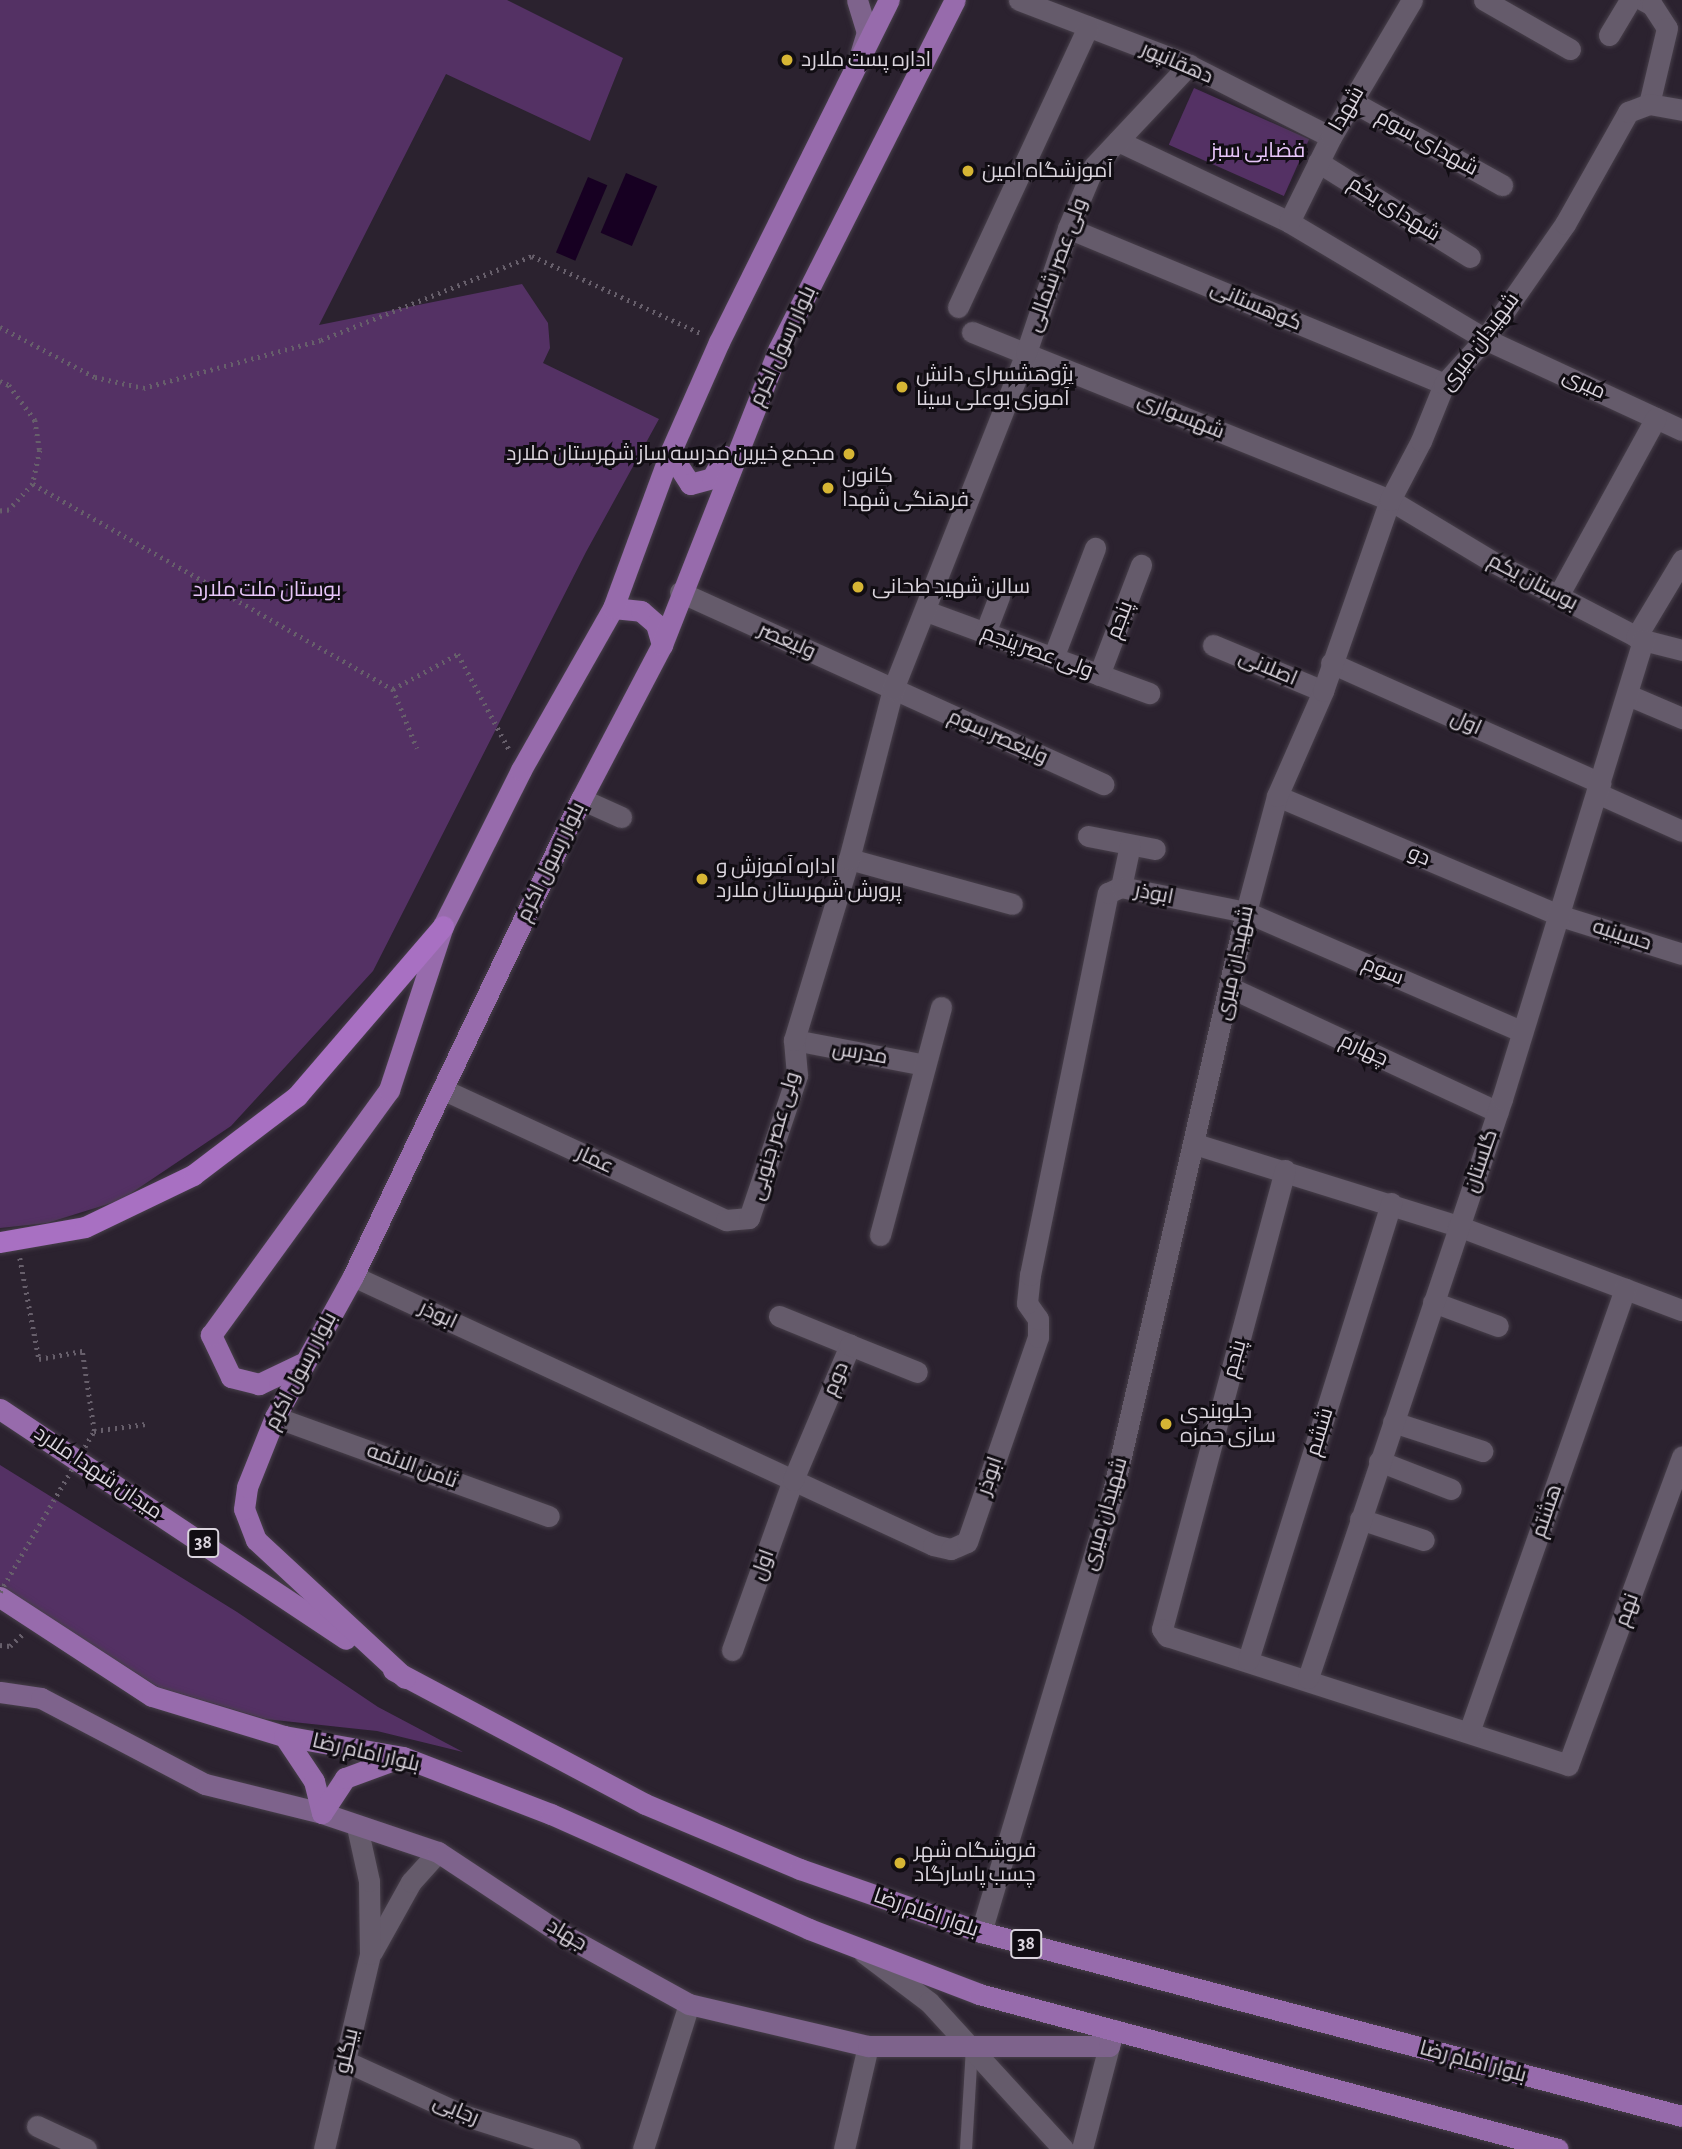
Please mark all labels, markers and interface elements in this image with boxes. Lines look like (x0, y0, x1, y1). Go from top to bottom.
street label: دهقانپور (1137, 37, 1217, 89)
place label: اداره پست ملارد (801, 47, 931, 73)
marker: اداره پست ملارد (779, 52, 795, 68)
street label: شهدا (1324, 82, 1370, 136)
street label: شهدای سوم (1371, 105, 1483, 181)
park label: فضایی سبز (1211, 138, 1305, 164)
place label: آموزشگاه امین (982, 158, 1113, 184)
marker: آموزشگاه امین (960, 163, 976, 179)
street label: شهدای یکم (1343, 171, 1445, 247)
street label: ولی عصر شمالی (1021, 195, 1093, 335)
street label: کوهستانی (1207, 276, 1305, 336)
street label: بلوار رسول اکرم (744, 282, 822, 410)
street label: شهیدان میری (1435, 288, 1525, 396)
place label: پژوهشسرای دانش آموزی بوعلی سینا (916, 362, 1074, 412)
street label: میری (1558, 363, 1610, 405)
marker: پژوهشسرای دانش آموزی بوعلی سینا (894, 379, 910, 395)
street label: شهسواری (1134, 387, 1228, 445)
place label: مجمع خیرین مدرسه ساز شهرستان ملارد (506, 441, 835, 467)
marker: مجمع خیرین مدرسه ساز شهرستان ملارد (841, 446, 857, 462)
place label: کانون فرهنگی شهدا (842, 463, 969, 513)
marker: کانون فرهنگی شهدا (820, 480, 836, 496)
street label: بوستان یکم (1484, 548, 1582, 616)
place label: سالن شهید طحانی (872, 574, 1030, 600)
park label: بوستان ملت ملارد (193, 577, 341, 603)
marker: سالن شهید طحانی (850, 579, 866, 595)
street label: پنجم (1101, 598, 1139, 642)
street label: ولیعصر (754, 617, 820, 665)
street label: ولی عصر پنجم (978, 620, 1096, 684)
street label: اصلانی (1235, 644, 1301, 692)
street label: ولیعصر سوم (944, 704, 1052, 770)
street label: اول (1447, 705, 1485, 741)
street label: بلوار رسول اکرم (511, 798, 591, 926)
street label: دو (1404, 840, 1434, 872)
place label: اداره آموزش و پرورش شهرستان ملارد (716, 854, 902, 904)
marker: اداره آموزش و پرورش شهرستان ملارد (694, 871, 710, 887)
street label: ابوذر (1132, 878, 1176, 910)
street label: شهیدان میری (1211, 903, 1259, 1023)
street label: حسینیه (1589, 914, 1655, 956)
street label: سوم (1358, 951, 1408, 991)
street label: چهارم (1336, 1028, 1392, 1072)
street label: مدرس (830, 1036, 890, 1070)
street label: ولی عصر جنوبی (745, 1069, 805, 1203)
street label: گلستان (1458, 1126, 1504, 1196)
street label: عمار (572, 1140, 618, 1180)
street label: ابوذر (415, 1295, 461, 1335)
street label: بلوار رسول اکرم (259, 1308, 343, 1434)
street label: پنجم (1218, 1337, 1252, 1381)
street label: دوم (818, 1358, 854, 1400)
place label: جلوبندی سازی حمزه (1180, 1399, 1276, 1449)
street label: ششم (1301, 1405, 1339, 1459)
marker: جلوبندی سازی حمزه (1158, 1416, 1174, 1432)
street label: میدان شهدا ملارد (29, 1421, 167, 1525)
street label: ثامن الائمه (363, 1438, 461, 1494)
street label: ابوذر (972, 1453, 1008, 1499)
street label: شهیدان میری (1077, 1455, 1133, 1573)
street label: هشتم (1526, 1481, 1568, 1541)
road number: 38 (186, 1527, 220, 1558)
street label: اول (746, 1546, 780, 1584)
street label: نهم (1609, 1590, 1645, 1630)
street label: بلوار امام رضا (310, 1728, 422, 1778)
place label: فروشگاه شهر چسب پاسارگاد (914, 1838, 1036, 1888)
marker: فروشگاه شهر چسب پاسارگاد (892, 1855, 908, 1871)
street label: بلوار امام رضا (870, 1883, 982, 1943)
street label: جهاد (543, 1913, 591, 1957)
road number: 38 (1009, 1928, 1044, 1960)
street label: بیگلو (330, 2026, 364, 2076)
street label: بلوار امام رضا (1417, 2036, 1529, 2088)
street label: رجایی (429, 2089, 483, 2131)

